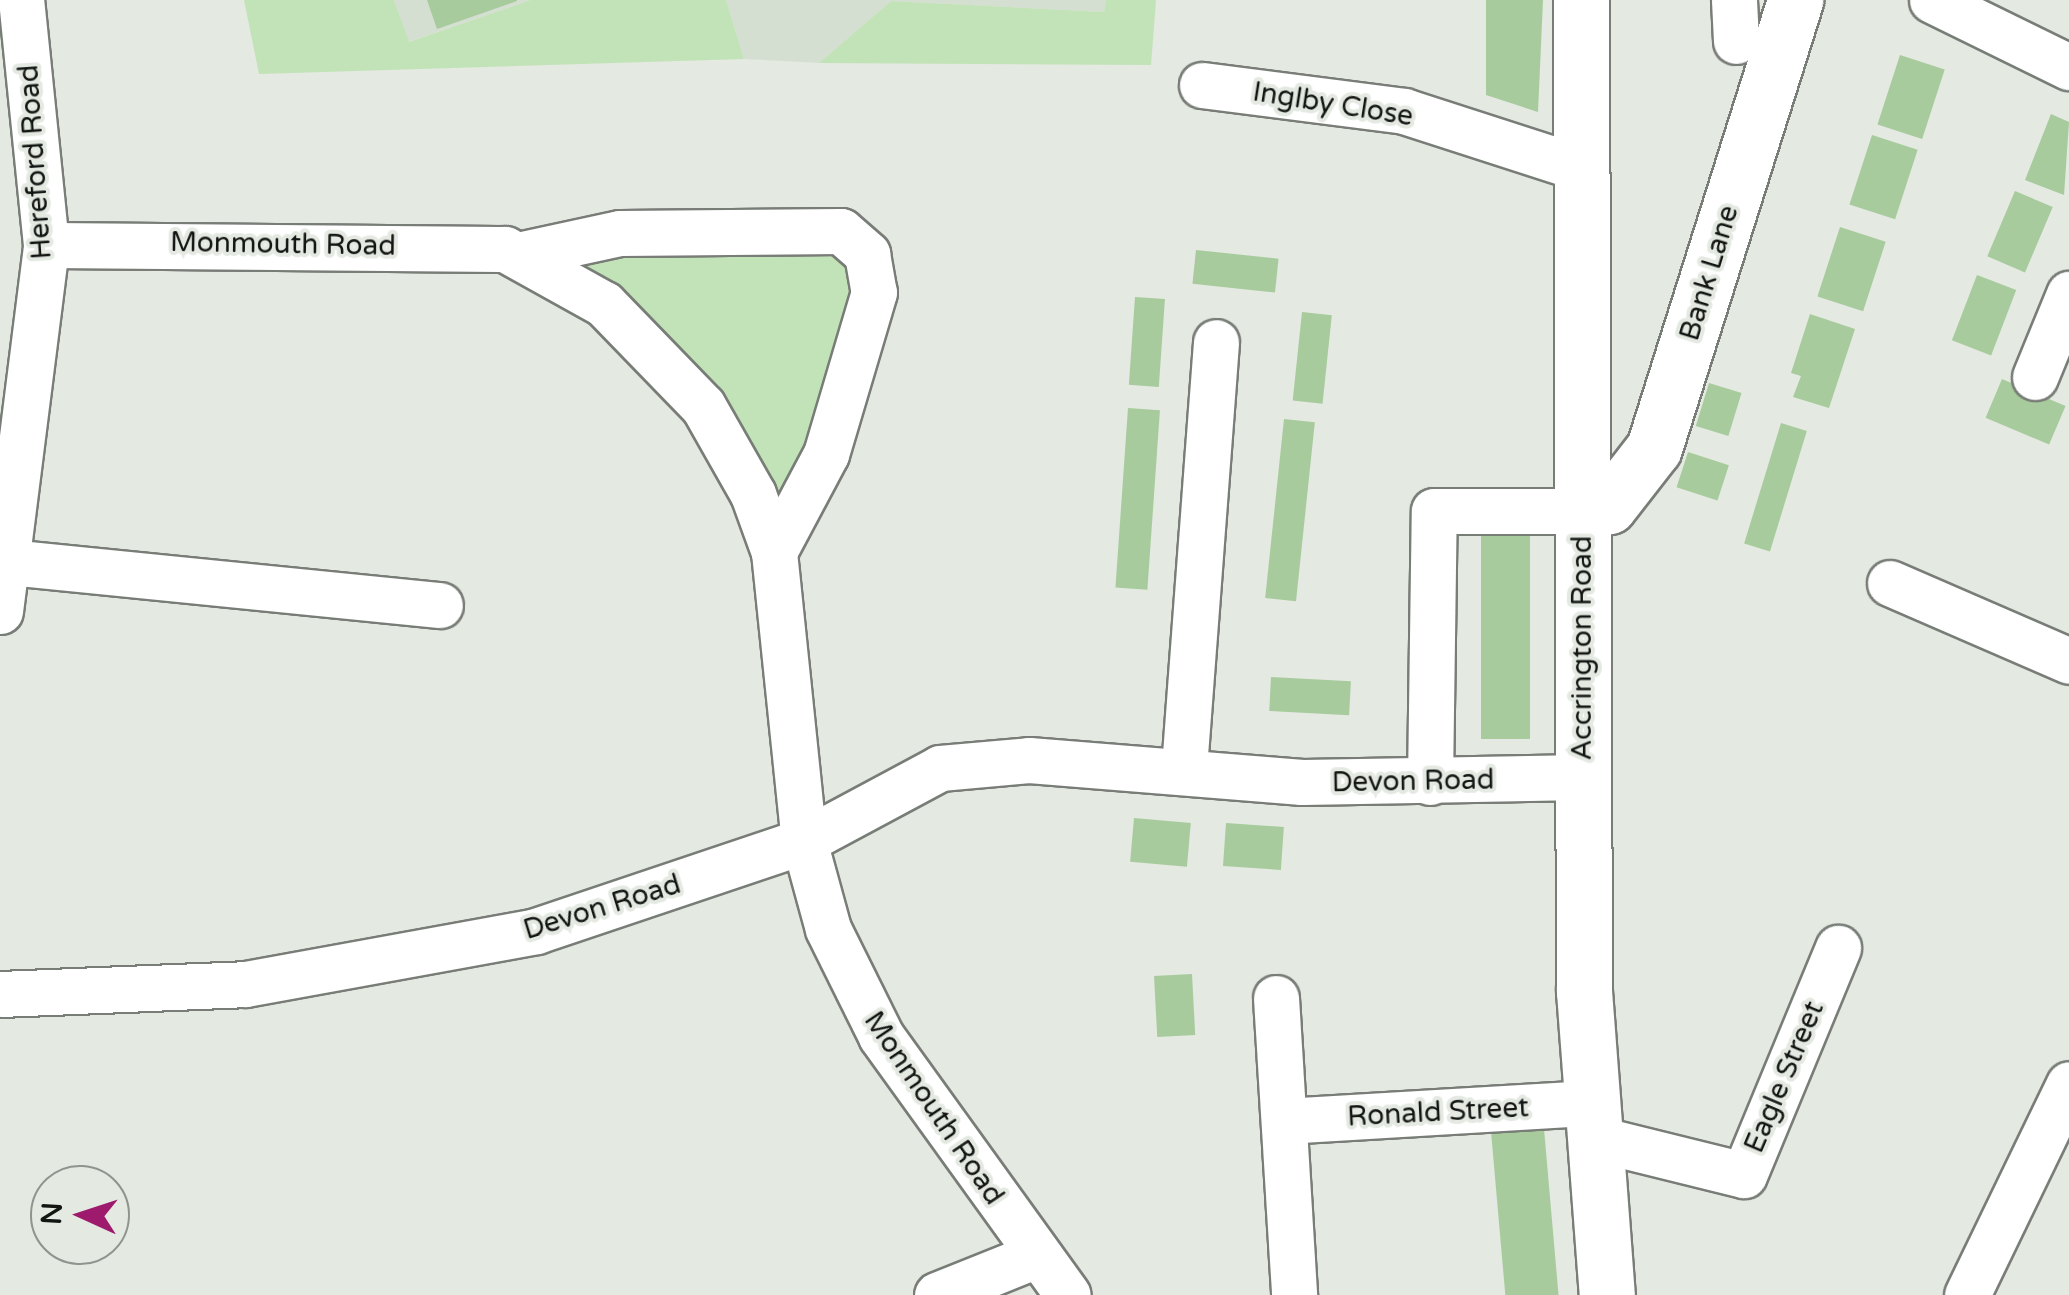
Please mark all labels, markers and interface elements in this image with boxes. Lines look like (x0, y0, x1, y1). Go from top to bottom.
street label: Hereford Road (11, 63, 59, 261)
street label: Inglby Close (1250, 75, 1416, 133)
street label: Bank Lane (1673, 201, 1745, 345)
street label: Monmouth Road (170, 225, 396, 263)
street label: Accrington Road (1565, 536, 1599, 760)
street label: Devon Road (1331, 763, 1495, 799)
street label: Devon Road (519, 867, 685, 947)
street label: Eagle Street (1737, 996, 1831, 1158)
street label: Monmouth Road (857, 1005, 1011, 1211)
street label: Ronald Street (1346, 1090, 1530, 1134)
north arrow (30, 1165, 130, 1265)
text: N (34, 1201, 70, 1226)

